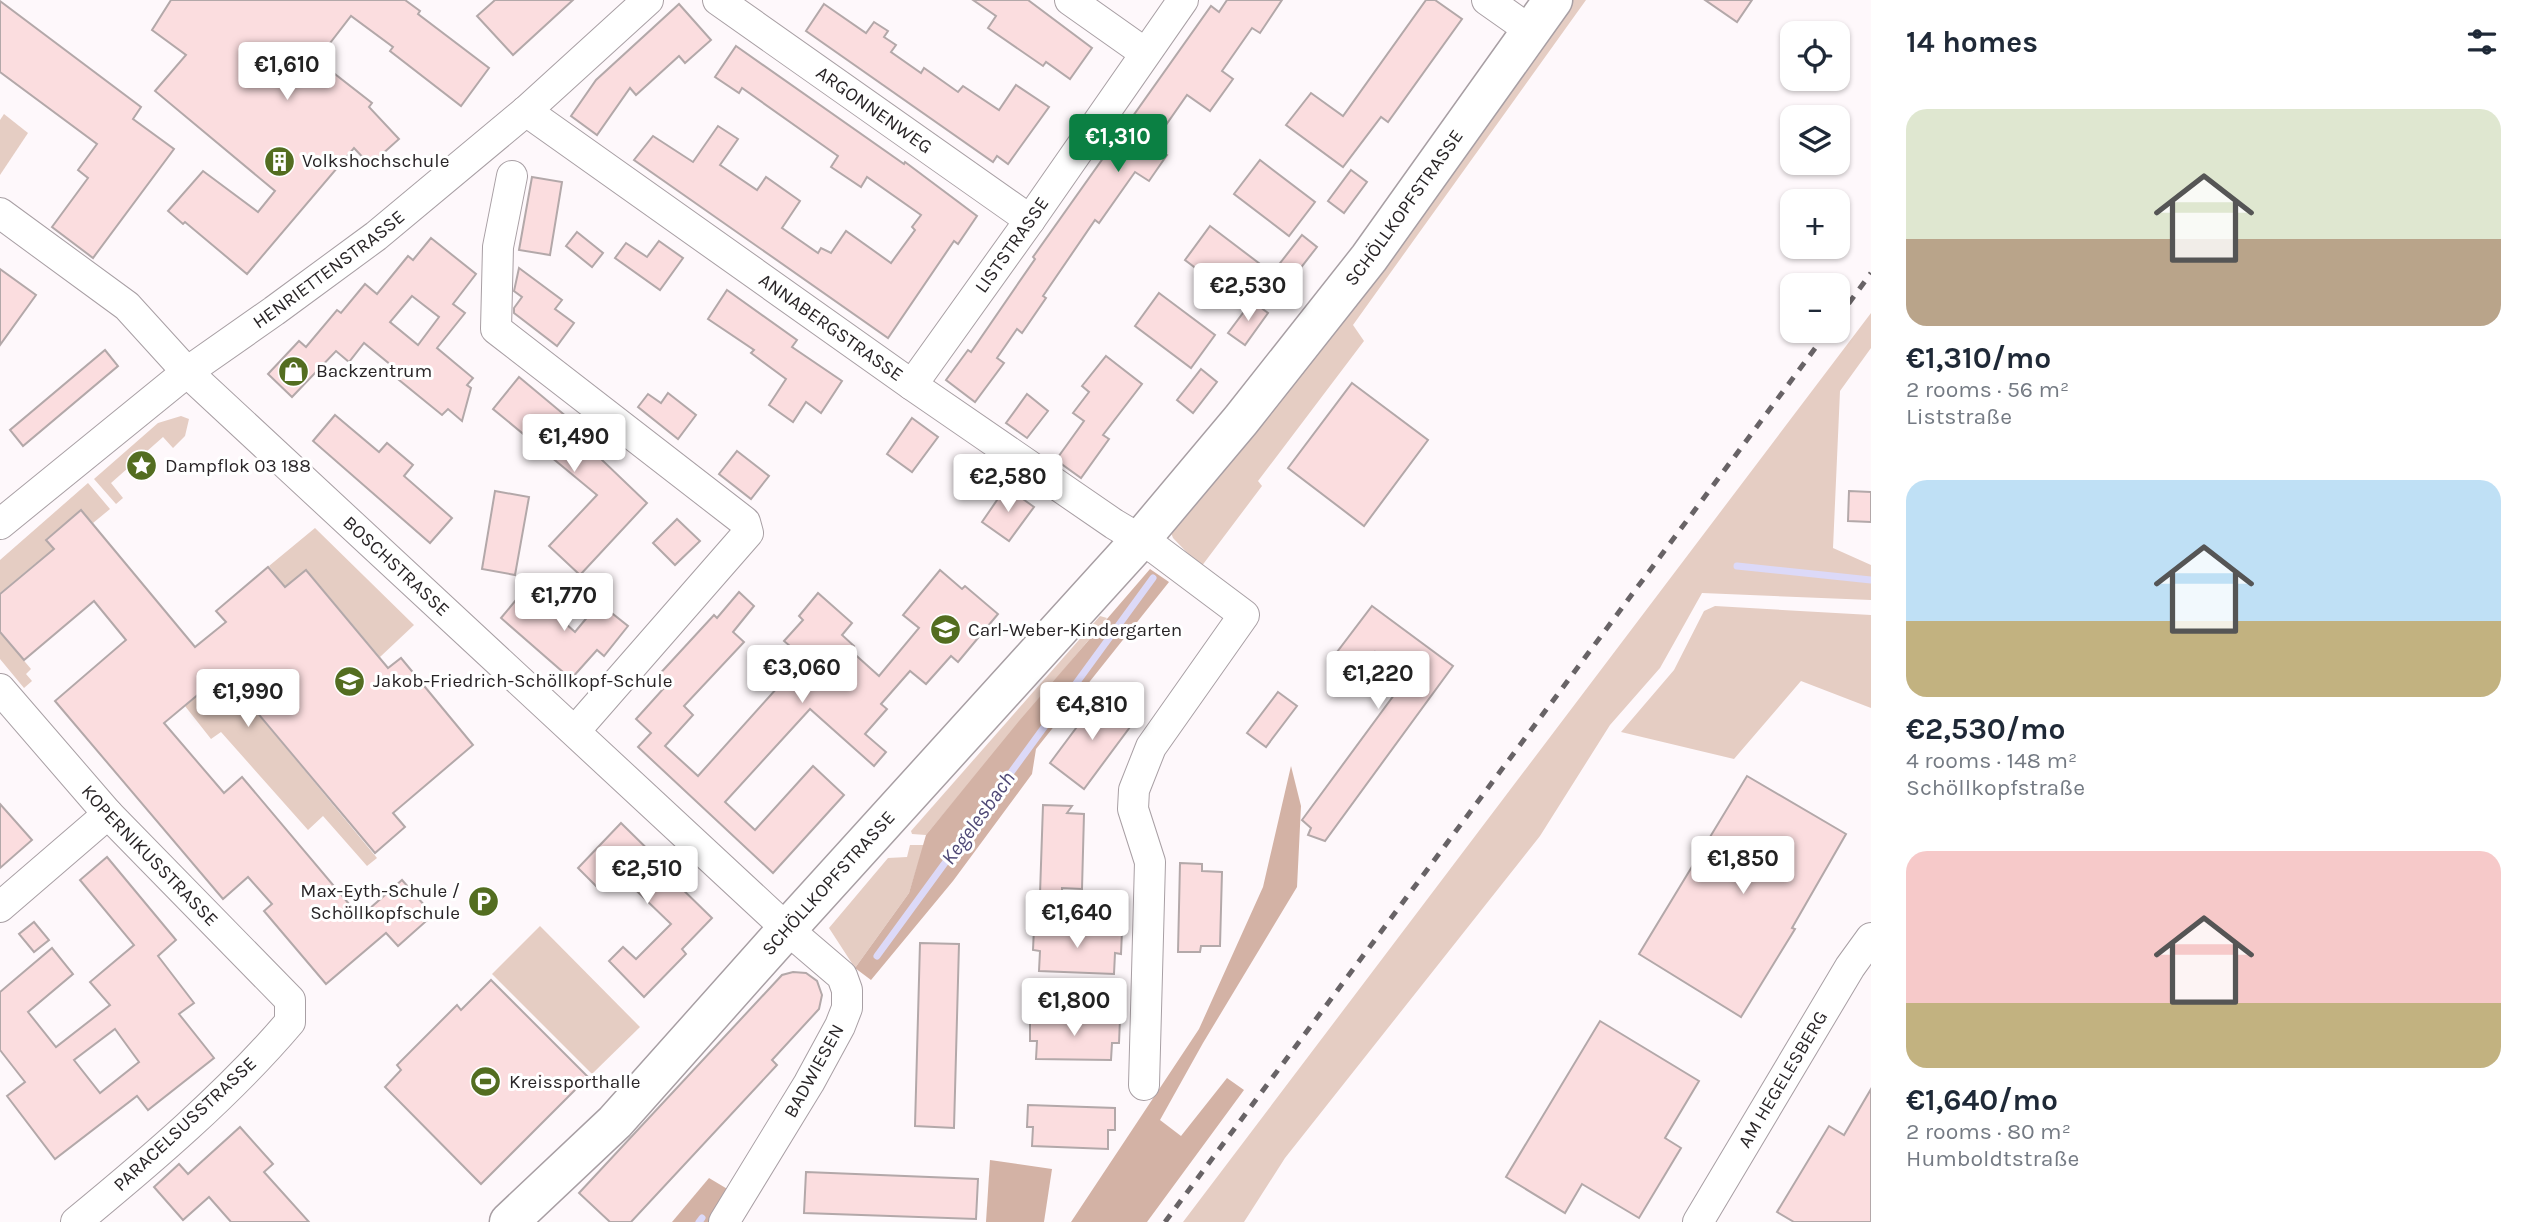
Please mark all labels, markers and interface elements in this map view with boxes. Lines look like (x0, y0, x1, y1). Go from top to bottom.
map controls (1780, 21, 1850, 343)
button: locate (1780, 21, 1850, 91)
icon: filters (2463, 23, 2501, 61)
text: 14 homes (1906, 24, 2038, 60)
pin: €1,610 (230, 42, 344, 102)
text: €1,610 (254, 51, 320, 78)
street label: ARGONNENWEG (812, 62, 936, 158)
button: layers (1780, 105, 1850, 175)
pin: €1,310 (1061, 114, 1175, 174)
text: €1,310 (1085, 123, 1151, 150)
street label: SCHÖLLKOPFSTRASSE (1340, 126, 1468, 290)
building icon: Volkshochschule (262, 144, 296, 178)
place label: Volkshochschule (302, 150, 449, 172)
icon: home (2141, 155, 2267, 281)
button: + (1780, 189, 1850, 259)
street label: LISTSTRASSE (970, 193, 1054, 297)
street label: HENRIETTENSTRASSE (249, 206, 409, 333)
pin: €2,530 (1191, 264, 1305, 323)
street label: ANNABERGSTRASSE (755, 269, 907, 386)
text: €2,530 (1210, 272, 1286, 299)
button: − (1780, 273, 1850, 343)
text: €1,310/mo (1906, 340, 2051, 376)
shop icon: Backzentrum (276, 354, 310, 388)
place label: Backzentrum (316, 360, 432, 382)
text: 2 rooms · 56 m² (1906, 376, 2069, 403)
text: Liststraße (1906, 403, 2012, 430)
pin: €1,490 (517, 414, 631, 474)
text: €1,490 (539, 423, 609, 450)
place icon: Dampflok 03 188 (125, 449, 159, 483)
pin: €2,580 (951, 454, 1065, 514)
place label: Dampflok 03 188 (165, 455, 311, 477)
text: €2,580 (969, 463, 1047, 490)
street label: BOSCHSTRASSE (338, 511, 454, 621)
icon: home (2141, 526, 2267, 652)
pin: €1,770 (507, 574, 621, 633)
text: €1,770 (531, 582, 597, 609)
school or university icon: Carl-Weber-Kindergarten (928, 613, 962, 647)
place label: Carl-Weber-Kindergarten (968, 619, 1182, 641)
pin: €3,060 (745, 646, 859, 705)
pin: €1,220 (1321, 652, 1435, 711)
text: €3,060 (763, 654, 841, 681)
text: €1,220 (1343, 660, 1413, 687)
school or university icon: Jakob-Friedrich-Schöllkopf-Schule (333, 664, 367, 698)
pin: €1,990 (191, 670, 305, 729)
place label: Jakob-Friedrich-Schöllkopf-Schule (373, 670, 672, 692)
text: €1,990 (212, 678, 284, 705)
pin: €4,810 (1035, 682, 1149, 742)
text: €4,810 (1056, 691, 1128, 718)
text: €2,530/mo (1906, 711, 2065, 747)
text: 4 rooms · 148 m² (1906, 747, 2077, 774)
water label: Kegelesbach (936, 767, 1020, 869)
text: Schöllkopfstraße (1906, 774, 2085, 801)
street label: KOPERNIKUSSTRASSE (77, 780, 223, 931)
street label: SCHÖLLKOPFSTRASSE (758, 806, 900, 960)
pin: €1,850 (1686, 836, 1800, 896)
text: €1,850 (1707, 845, 1779, 872)
pin: €2,510 (590, 846, 704, 906)
text: €2,510 (612, 855, 682, 882)
place label: Max-Eyth-Schule / Schöllkopfschule (300, 880, 460, 924)
parking icon: Max-Eyth-Schule / Schöllkopfschule (466, 885, 500, 919)
pin: €1,640 (1020, 890, 1134, 950)
icon: home (2141, 897, 2267, 1023)
text: €1,640 (1042, 899, 1112, 926)
pin: €1,800 (1017, 978, 1131, 1038)
text: €1,800 (1038, 987, 1110, 1014)
street label: AM HEGELESBERG (1734, 1007, 1832, 1152)
street label: BADWIESEN (779, 1020, 849, 1122)
street label: PARACELSUSSTRASSE (109, 1052, 261, 1196)
sports icon: Kreissporthalle (469, 1065, 503, 1099)
place label: Kreissporthalle (509, 1071, 641, 1093)
text: €1,640/mo (1906, 1082, 2058, 1118)
text: 2 rooms · 80 m² (1906, 1118, 2071, 1145)
text: Humboldtstraße (1906, 1145, 2079, 1172)

